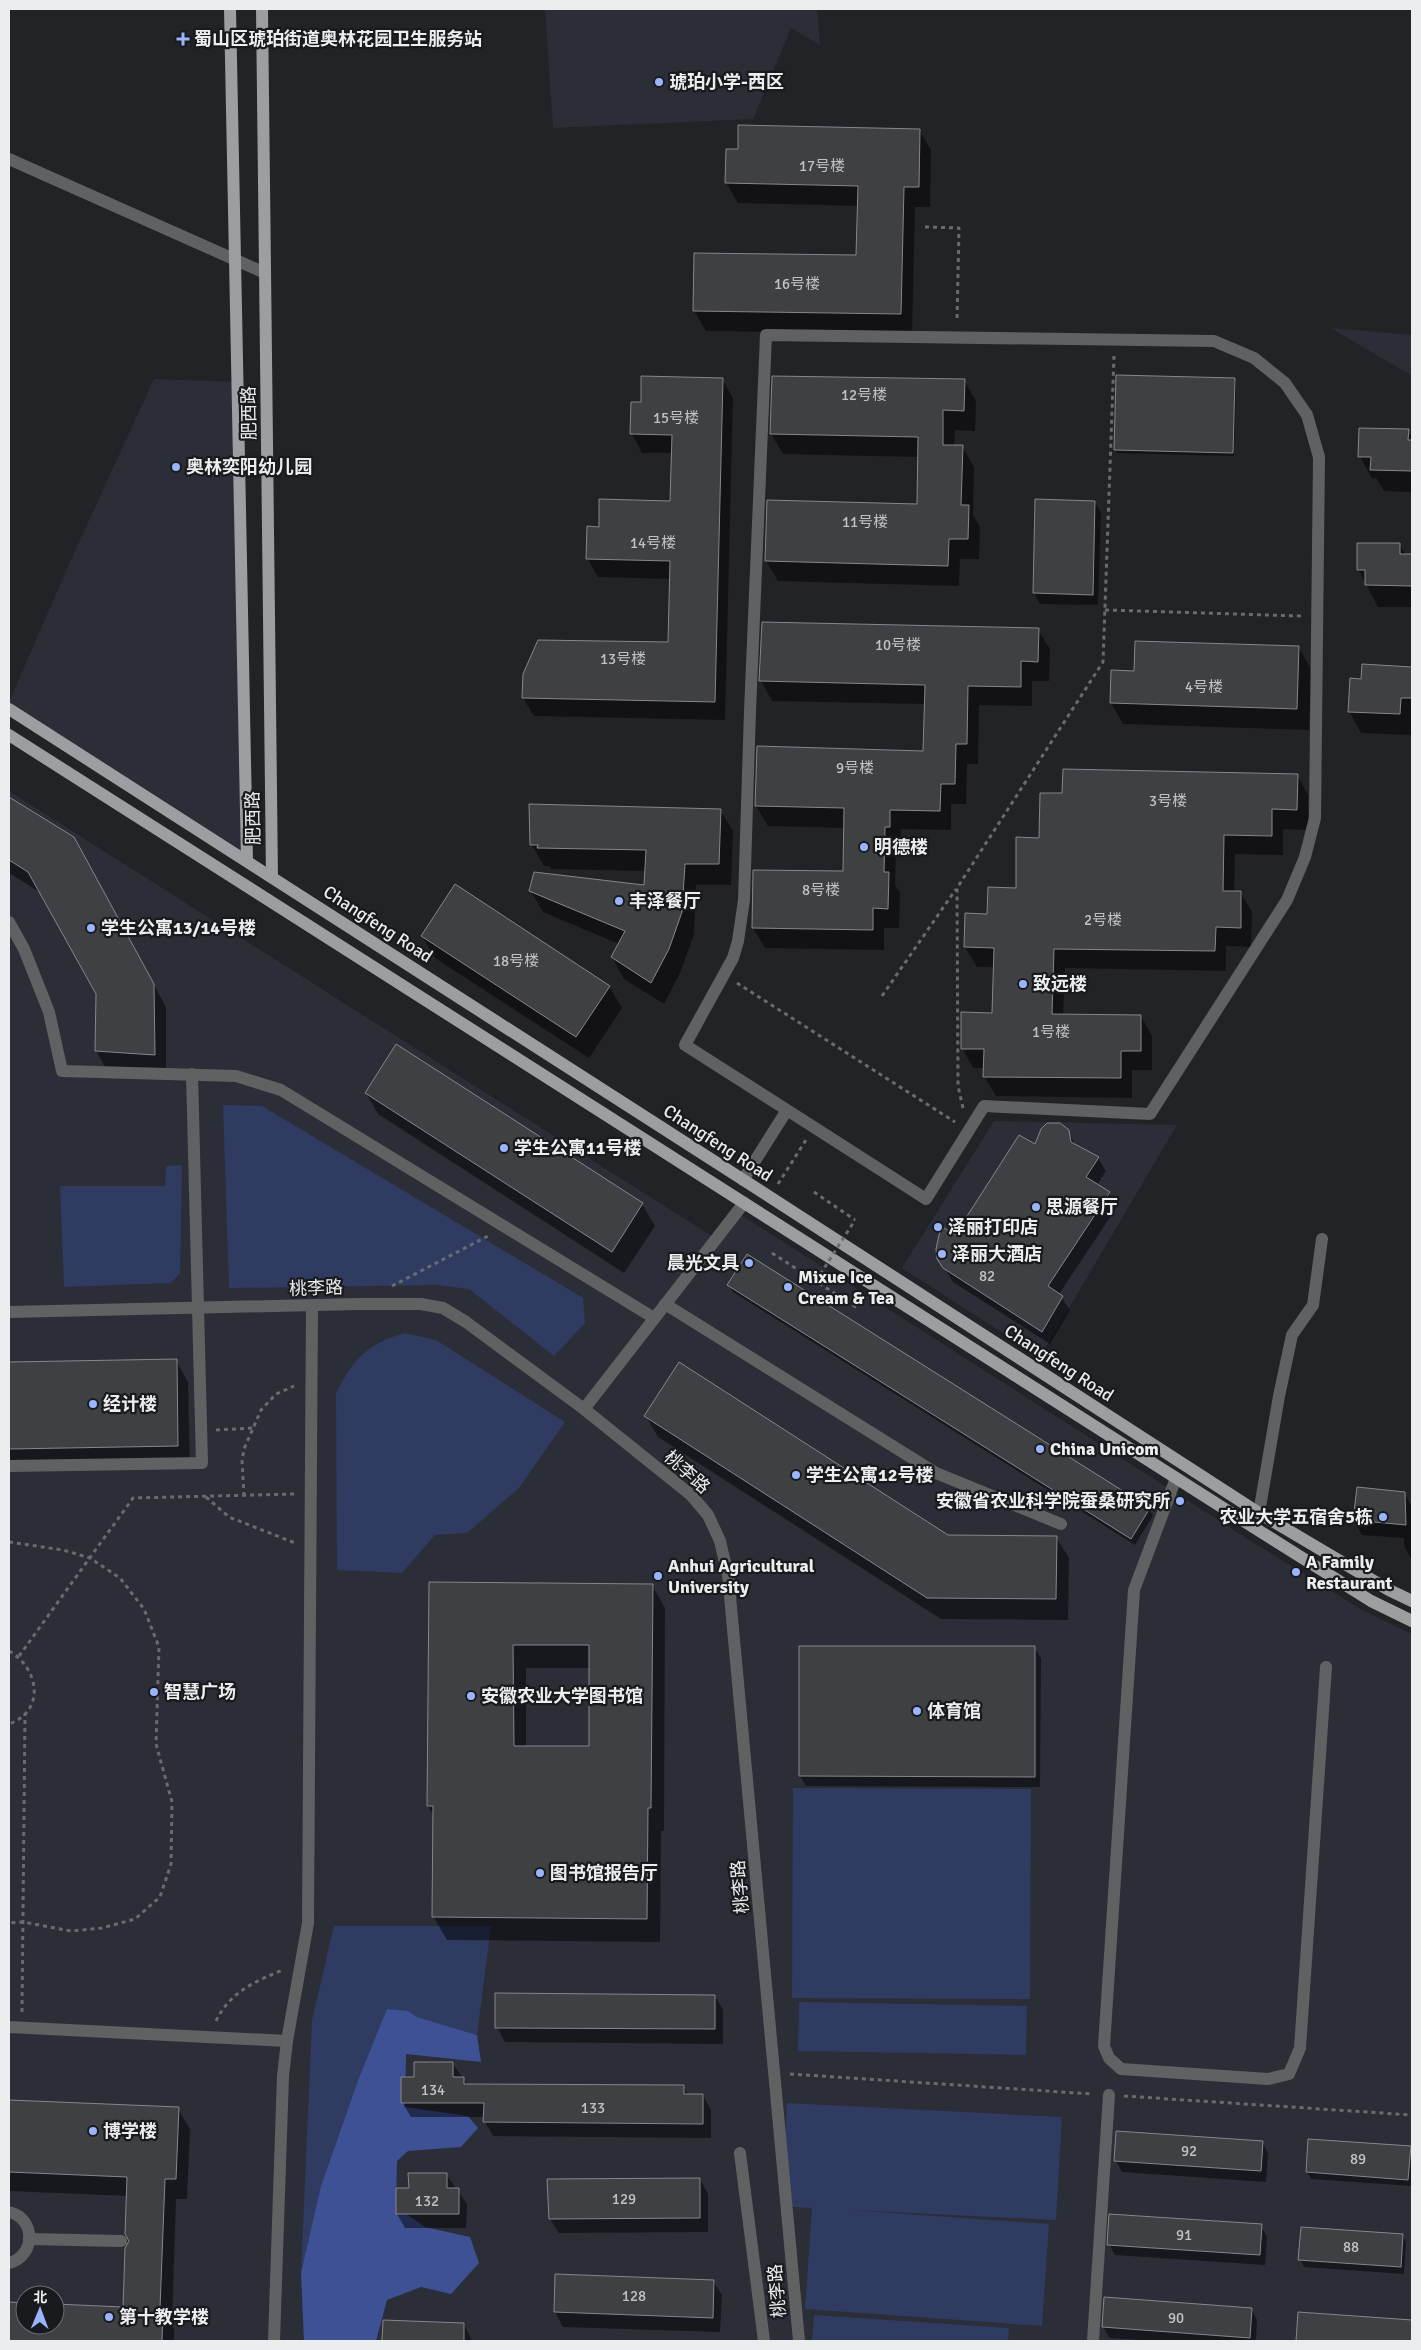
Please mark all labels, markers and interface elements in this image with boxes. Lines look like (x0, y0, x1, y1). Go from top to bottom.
place label: 蜀山区琥珀街道奥林花园卫生服务站 (194, 28, 482, 50)
marker: 蜀山区琥珀街道奥林花园卫生服务站 (176, 32, 190, 46)
place label: 琥珀小学-西区 (669, 71, 784, 93)
marker: 琥珀小学-西区 (653, 76, 665, 88)
house number: 17号楼 (799, 157, 845, 175)
house number: 16号楼 (774, 275, 820, 293)
street label: 肥西路 (238, 386, 260, 440)
house number: 12号楼 (841, 386, 887, 404)
house number: 15号楼 (653, 409, 699, 427)
place label: 奥林奕阳幼儿园 (186, 456, 312, 478)
marker: 奥林奕阳幼儿园 (170, 461, 182, 473)
house number: 11号楼 (842, 513, 888, 531)
house number: 14号楼 (630, 534, 676, 552)
house number: 10号楼 (875, 636, 921, 654)
house number: 13号楼 (600, 650, 646, 668)
house number: 4号楼 (1185, 678, 1223, 696)
house number: 9号楼 (836, 759, 874, 777)
street label: 肥西路 (242, 791, 264, 845)
house number: 3号楼 (1149, 792, 1187, 810)
place label: 明德楼 (874, 836, 928, 858)
marker: 明德楼 (858, 841, 870, 853)
street label: Changfeng Road (319, 881, 437, 967)
house number: 8号楼 (802, 881, 840, 899)
place label: 丰泽餐厅 (629, 890, 701, 912)
marker: 丰泽餐厅 (613, 895, 625, 907)
house number: 2号楼 (1084, 911, 1122, 929)
place label: 学生公寓13/14号楼 (101, 917, 256, 939)
marker: 学生公寓13/14号楼 (85, 922, 97, 934)
house number: 18号楼 (493, 952, 539, 970)
place label: 致远楼 (1033, 973, 1087, 995)
marker: 致远楼 (1017, 978, 1029, 990)
house number: 1号楼 (1032, 1023, 1070, 1041)
street label: Changfeng Road (659, 1100, 777, 1186)
place label: 学生公寓11号楼 (514, 1137, 641, 1159)
marker: 学生公寓11号楼 (498, 1142, 510, 1154)
place label: 思源餐厅 (1046, 1196, 1118, 1218)
marker: 思源餐厅 (1030, 1201, 1042, 1213)
place label: 泽丽打印店 (948, 1216, 1038, 1238)
marker: 泽丽打印店 (932, 1221, 944, 1233)
place label: 泽丽大酒店 (952, 1243, 1042, 1265)
marker: 泽丽大酒店 (936, 1248, 948, 1260)
place label: 晨光文具 (667, 1252, 739, 1274)
marker: 晨光文具 (743, 1257, 755, 1269)
place label: Mixue Ice Cream & Tea (798, 1266, 894, 1309)
house number: 82 (979, 1267, 995, 1285)
street label: 桃李路 (289, 1276, 343, 1300)
marker: Mixue Ice Cream & Tea (782, 1281, 794, 1293)
street label: Changfeng Road (1000, 1320, 1118, 1406)
place label: 经计楼 (103, 1393, 157, 1415)
marker: 经计楼 (87, 1398, 99, 1410)
place label: China Unicom (1050, 1438, 1159, 1460)
marker: China Unicom (1034, 1443, 1046, 1455)
street label: 桃李路 (660, 1446, 714, 1498)
place label: 学生公寓12号楼 (806, 1464, 933, 1486)
marker: 学生公寓12号楼 (790, 1469, 802, 1481)
place label: 安徽省农业科学院蚕桑研究所 (936, 1490, 1170, 1512)
marker: 安徽省农业科学院蚕桑研究所 (1174, 1495, 1186, 1507)
place label: 农业大学五宿舍5栋 (1219, 1506, 1373, 1528)
marker: 农业大学五宿舍5栋 (1377, 1511, 1389, 1523)
place label: A Family Restaurant (1306, 1551, 1393, 1594)
place label: Anhui Agricultural University (668, 1555, 815, 1598)
marker: A Family Restaurant (1290, 1566, 1302, 1578)
marker: Anhui Agricultural University (652, 1570, 664, 1582)
place label: 智慧广场 (164, 1681, 236, 1703)
place label: 安徽农业大学图书馆 (481, 1685, 643, 1707)
marker: 智慧广场 (148, 1686, 160, 1698)
marker: 安徽农业大学图书馆 (465, 1690, 477, 1702)
place label: 体育馆 (927, 1700, 981, 1722)
marker: 体育馆 (911, 1705, 923, 1717)
street label: 桃李路 (727, 1859, 753, 1915)
place label: 图书馆报告厅 (550, 1862, 658, 1884)
marker: 图书馆报告厅 (534, 1867, 546, 1879)
house number: 134 (421, 2081, 445, 2099)
house number: 133 (581, 2099, 605, 2117)
place label: 博学楼 (103, 2120, 157, 2142)
marker: 博学楼 (87, 2125, 99, 2137)
house number: 92 (1181, 2142, 1197, 2160)
house number: 89 (1350, 2150, 1366, 2168)
house number: 129 (612, 2190, 636, 2208)
house number: 132 (415, 2192, 439, 2210)
house number: 91 (1176, 2226, 1192, 2244)
house number: 88 (1343, 2238, 1359, 2256)
street label: 桃李路 (764, 2263, 790, 2319)
north arrow (15, 2285, 65, 2335)
house number: 128 (622, 2287, 646, 2305)
text: 北 (33, 2289, 47, 2306)
place label: 第十教学楼 (119, 2306, 209, 2328)
house number: 90 (1168, 2309, 1184, 2327)
marker: 第十教学楼 (103, 2311, 115, 2323)

